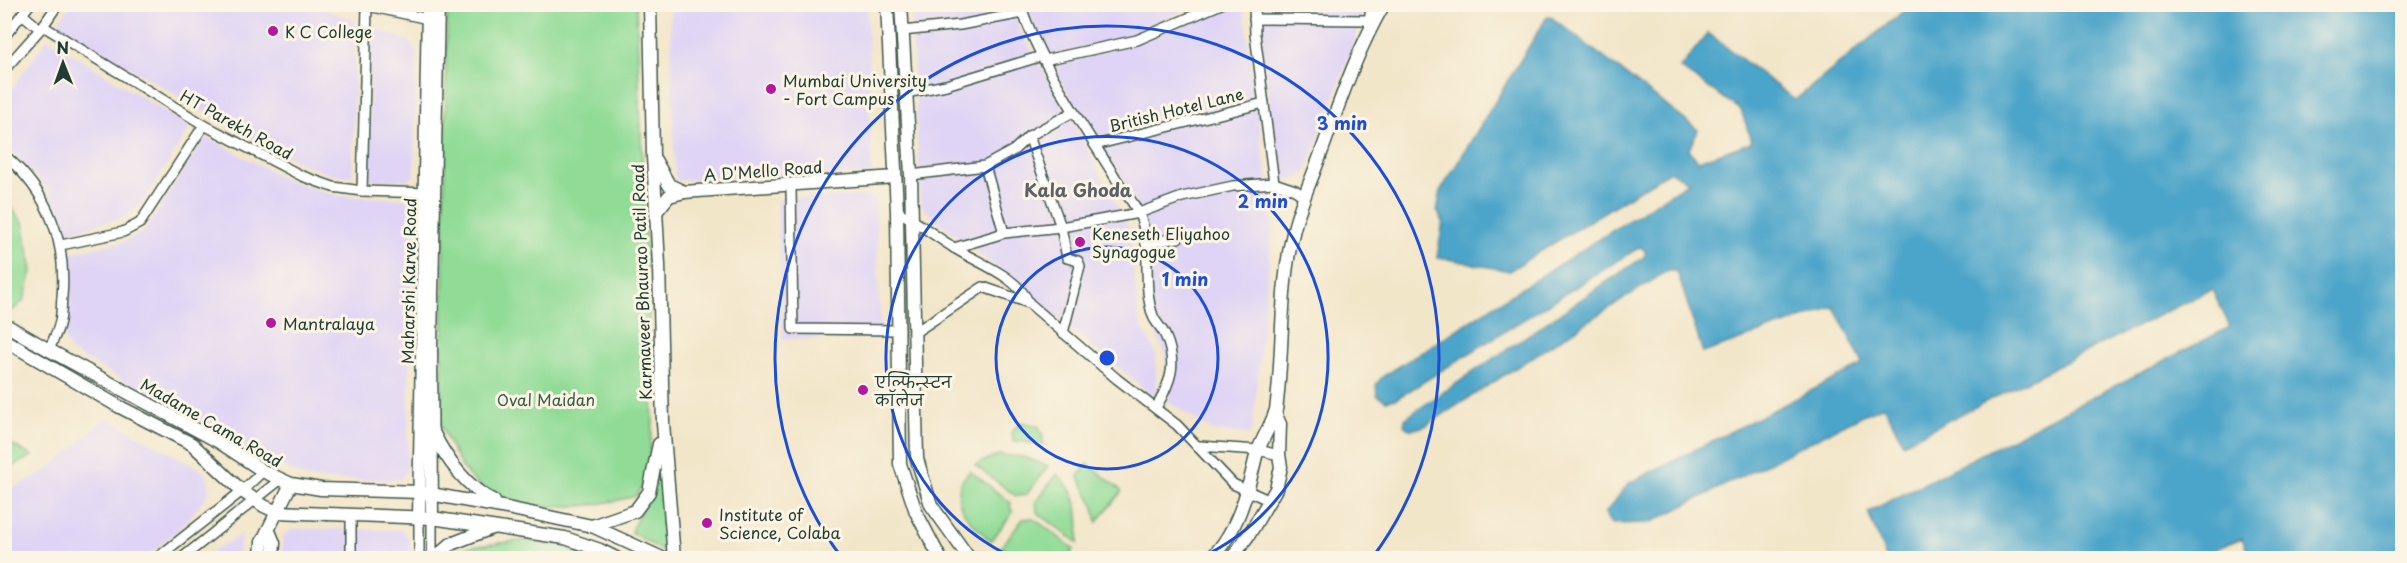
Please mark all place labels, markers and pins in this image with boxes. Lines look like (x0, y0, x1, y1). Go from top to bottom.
place label: K C College (285, 19, 372, 43)
marker: K C College (266, 24, 280, 38)
place label: Mumbai University - Fort Campus (783, 68, 927, 110)
marker: Mumbai University - Fort Campus (764, 82, 778, 96)
place label: Keneseth Eliyahoo Synagogue (1092, 221, 1230, 263)
marker: Keneseth Eliyahoo Synagogue (1073, 235, 1087, 249)
place label: Mantralaya (283, 311, 375, 335)
marker: Mantralaya (264, 316, 278, 330)
centre of rings (1097, 348, 1117, 368)
place label: एल्फिन्स्टन कॉलेज (874, 369, 953, 411)
marker: एल्फिन्स्टन कॉलेज (856, 383, 870, 397)
place label: Institute of Science, Colaba (719, 502, 841, 544)
marker: Institute of Science, Colaba (700, 516, 714, 530)

